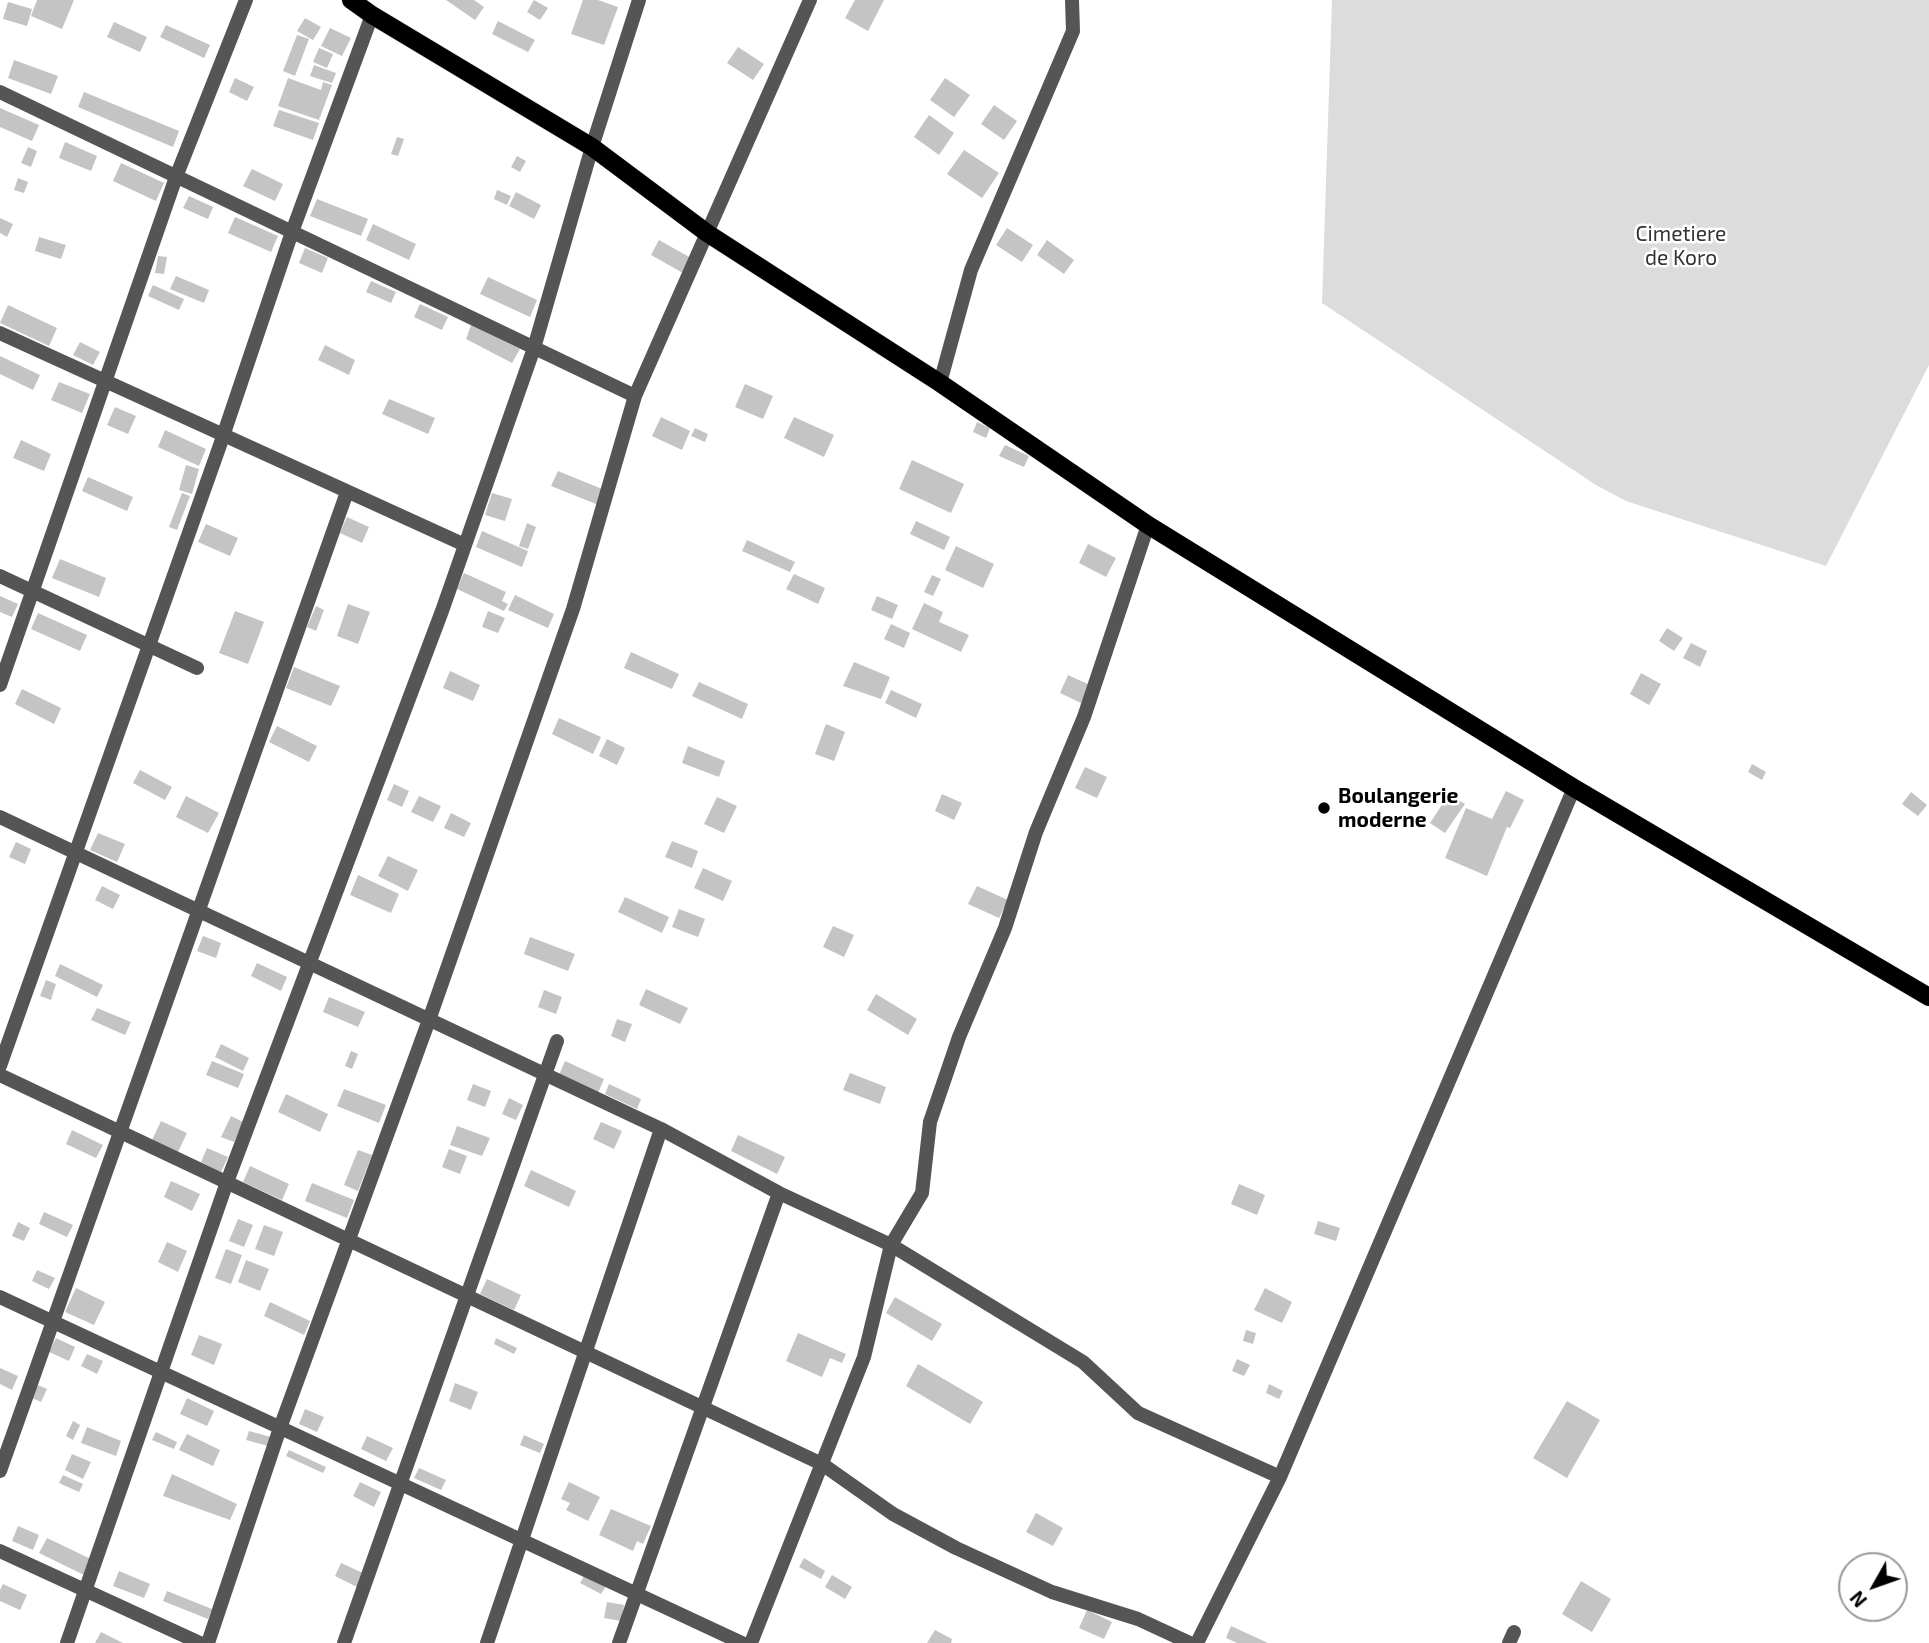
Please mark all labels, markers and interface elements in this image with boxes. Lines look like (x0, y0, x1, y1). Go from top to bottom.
park label: Cimetiere de Koro (1636, 221, 1726, 271)
place label: Boulangerie moderne (1338, 783, 1458, 833)
marker: Boulangerie moderne (1316, 800, 1332, 816)
north arrow (1838, 1552, 1908, 1622)
text: N (1845, 1587, 1871, 1612)

